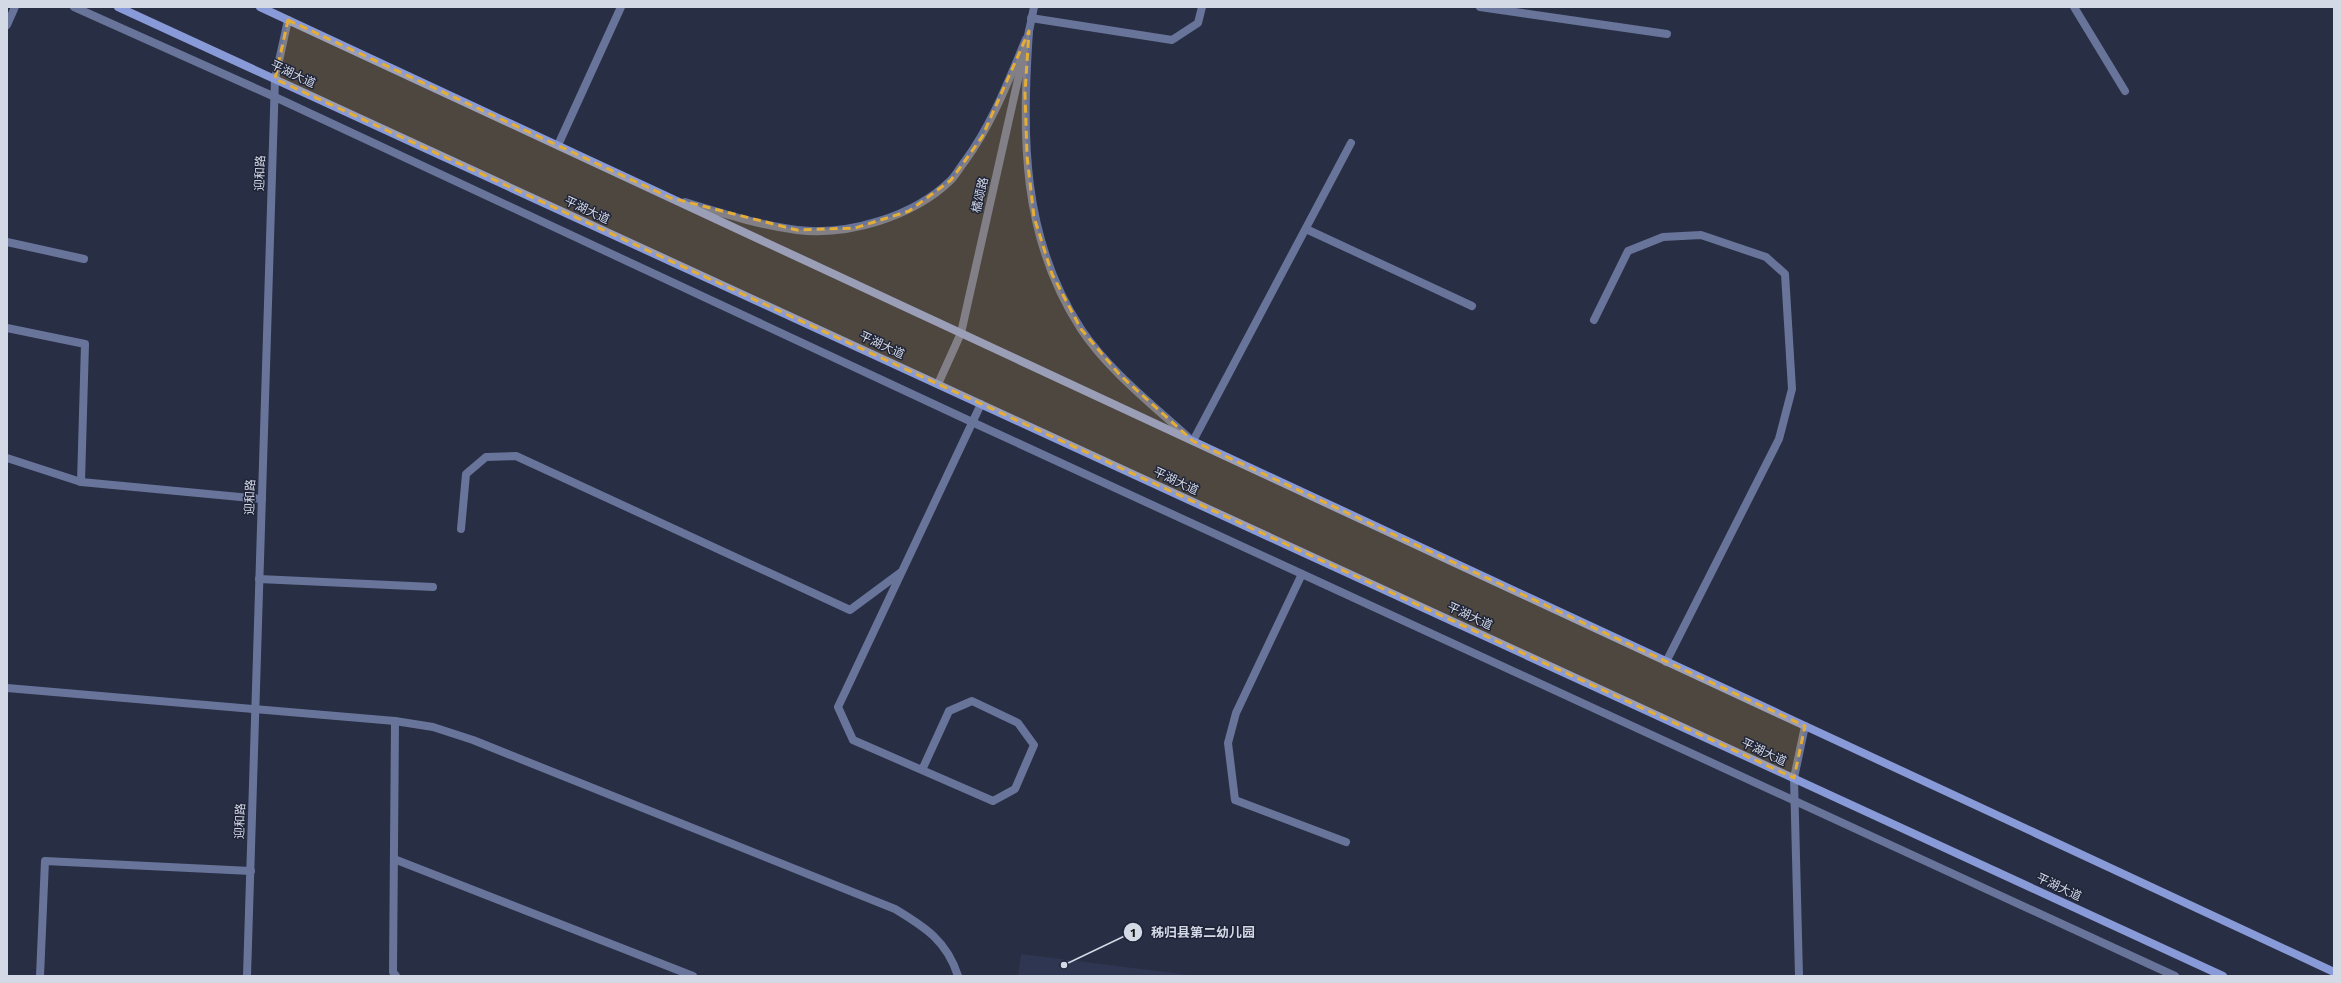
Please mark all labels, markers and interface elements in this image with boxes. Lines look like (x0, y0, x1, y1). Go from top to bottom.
street label: 平湖大道 (268, 58, 318, 90)
street label: 迎和路 (252, 155, 268, 191)
street label: 橘颂路 (969, 176, 991, 214)
street label: 平湖大道 (562, 194, 612, 226)
street label: 平湖大道 (857, 329, 907, 361)
street label: 平湖大道 (1151, 465, 1201, 497)
street label: 迎和路 (242, 479, 258, 515)
street label: 平湖大道 (1445, 600, 1495, 632)
street label: 平湖大道 (1739, 736, 1789, 768)
street label: 迎和路 (232, 803, 248, 839)
street label: 平湖大道 (2034, 871, 2084, 903)
callout: 秭归县第二幼儿园 (1123, 920, 1263, 945)
text: 秭归县第二幼儿园 (1151, 925, 1255, 940)
text: 1 (1130, 926, 1136, 940)

